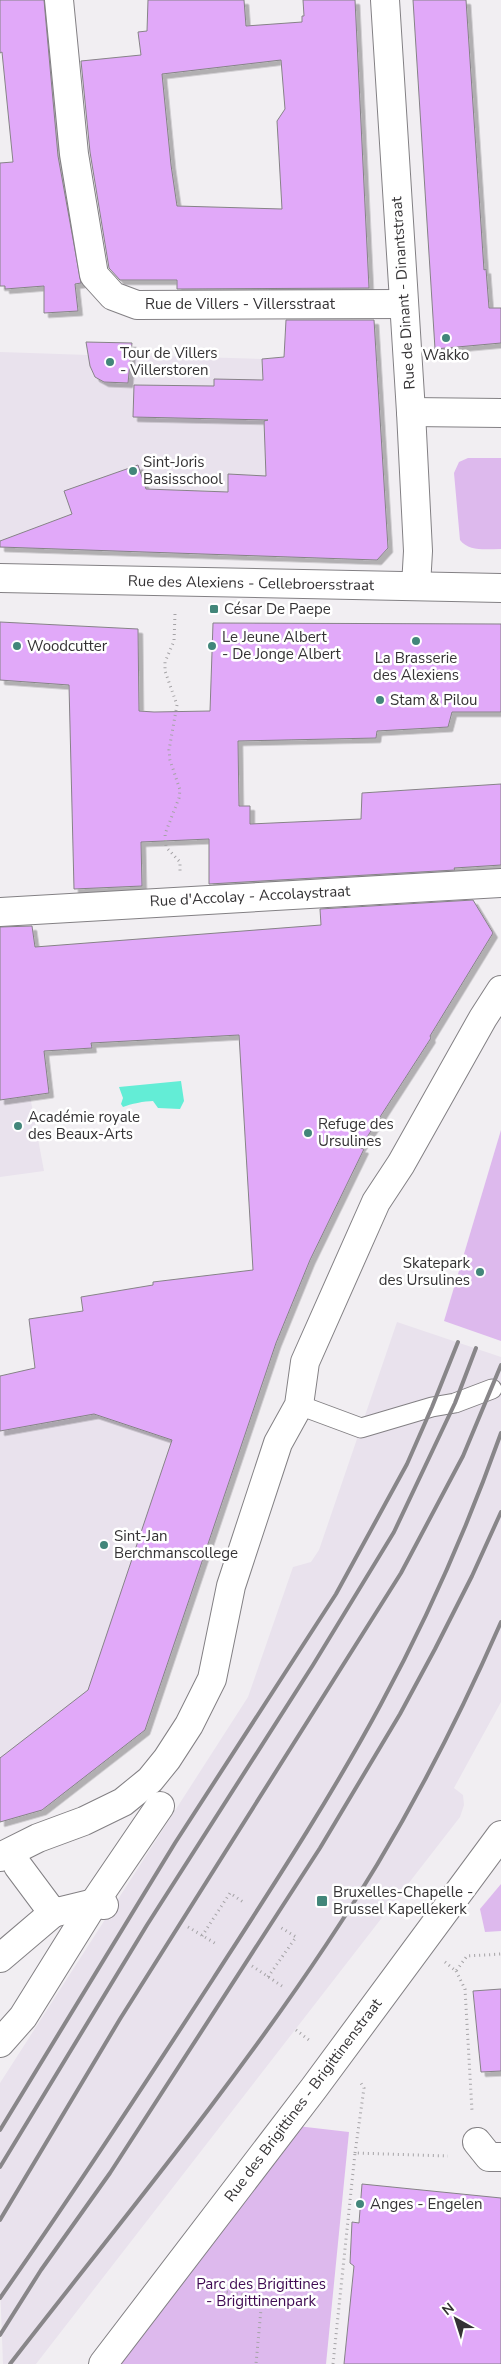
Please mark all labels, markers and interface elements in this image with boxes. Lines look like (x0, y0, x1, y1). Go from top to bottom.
street label: Rue de Dinant - Dinantstraat (386, 195, 420, 390)
street label: Rue de Villers - Villersstraat (145, 294, 336, 314)
marker: Wakko (440, 332, 452, 344)
place label: Tour de Villers - Villerstoren (120, 343, 218, 380)
place label: Wakko (423, 345, 469, 365)
marker: Tour de Villers - Villerstoren (104, 356, 116, 368)
place label: Sint-Joris Basisschool (143, 452, 223, 489)
marker: Sint-Joris Basisschool (127, 465, 139, 477)
street label: Rue des Alexiens - Cellebroersstraat (128, 571, 375, 595)
place label: César De Paepe (224, 599, 331, 619)
marker: César De Paepe (208, 603, 220, 615)
place label: Le Jeune Albert - De Jonge Albert (222, 627, 341, 664)
marker: La Brasserie des Alexiens (410, 635, 422, 647)
place label: Woodcutter (27, 636, 108, 656)
marker: Woodcutter (11, 640, 23, 652)
marker: Le Jeune Albert - De Jonge Albert (206, 640, 218, 652)
place label: La Brasserie des Alexiens (373, 648, 459, 685)
place label: Stam & Pilou (390, 690, 477, 710)
marker: Stam & Pilou (374, 694, 386, 706)
street label: Rue d'Accolay - Accolaystraat (149, 881, 351, 911)
place label: Académie royale des Beaux-Arts (28, 1107, 140, 1144)
place label: Refuge des Ursulines (318, 1114, 394, 1151)
marker: Académie royale des Beaux-Arts (12, 1120, 24, 1132)
marker: Refuge des Ursulines (302, 1127, 314, 1139)
place label: Skatepark des Ursulines (379, 1253, 470, 1290)
marker: Skatepark des Ursulines (474, 1266, 486, 1278)
place label: Sint-Jan Berchmanscollege (114, 1526, 238, 1563)
marker: Sint-Jan Berchmanscollege (98, 1539, 110, 1551)
place label: Bruxelles-Chapelle - Brussel Kapellekerk (333, 1882, 473, 1919)
marker: Bruxelles-Chapelle - Brussel Kapellekerk (315, 1894, 329, 1908)
street label: Rue des Brigittines - Brigittinenstraat (220, 1994, 387, 2206)
place label: Anges - Engelen (370, 2194, 482, 2214)
marker: Anges - Engelen (354, 2198, 366, 2210)
park label: Parc des Brigittines - Brigittinenpark (196, 2274, 326, 2311)
north arrow (431, 2294, 481, 2344)
text: N (438, 2299, 458, 2320)

